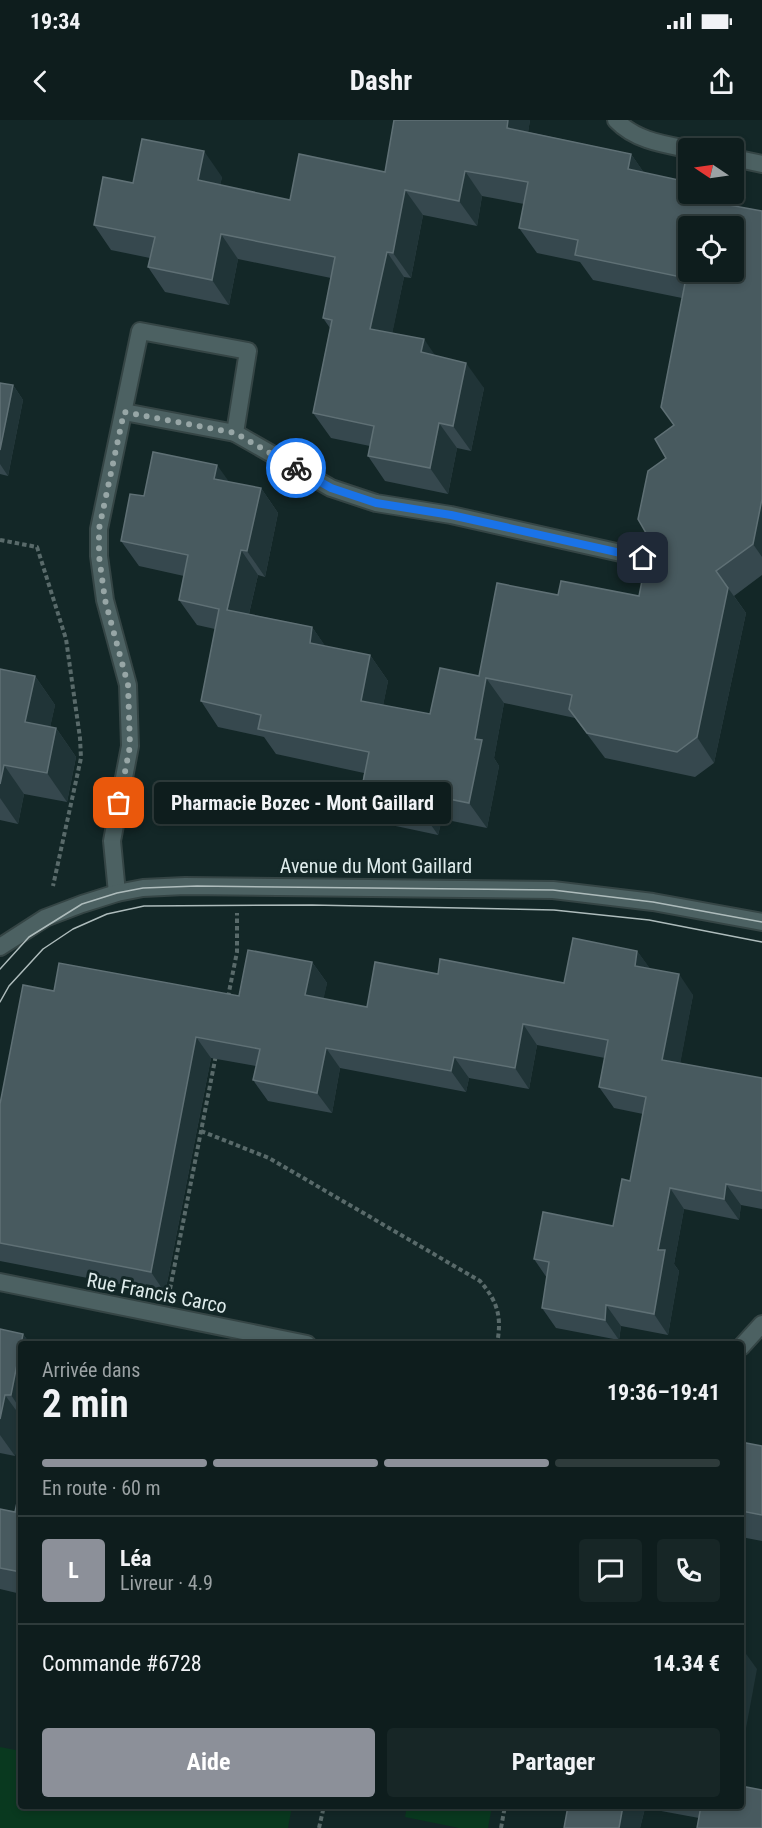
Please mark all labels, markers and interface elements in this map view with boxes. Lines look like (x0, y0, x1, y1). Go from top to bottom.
text: 19:34 (30, 9, 81, 34)
icon: back (24, 65, 57, 98)
text: Dashr (350, 65, 412, 97)
icon: share (705, 65, 738, 98)
north arrow (678, 138, 744, 204)
map controls (678, 138, 744, 282)
button: locate (678, 216, 744, 282)
courier (266, 438, 326, 498)
icon: bike (280, 452, 313, 485)
pin (617, 532, 668, 583)
icon: home (626, 541, 659, 574)
pin (93, 777, 144, 828)
callout: Pharmacie Bozec - Mont Gaillard (155, 782, 452, 824)
icon: bag (102, 786, 135, 819)
text: Pharmacie Bozec - Mont Gaillard (171, 791, 434, 815)
street label: Avenue du Mont Gaillard (280, 854, 472, 878)
street label: Rue Francis Carco (85, 1268, 229, 1318)
text: Arrivée dans (42, 1358, 140, 1382)
text: 19:36–19:41 (607, 1380, 720, 1405)
text: 2 min (42, 1381, 129, 1427)
text: En route · 60 m (42, 1476, 161, 1500)
button: chat (579, 1539, 642, 1602)
button: phone (657, 1539, 720, 1602)
text: Léa (120, 1546, 151, 1571)
text: L (68, 1558, 79, 1583)
text: Livreur · 4.9 (120, 1571, 213, 1595)
text: Commande #6728 (42, 1651, 202, 1676)
text: 14.34 € (653, 1651, 720, 1676)
button: Aide (42, 1728, 375, 1797)
button: Partager (387, 1728, 720, 1797)

